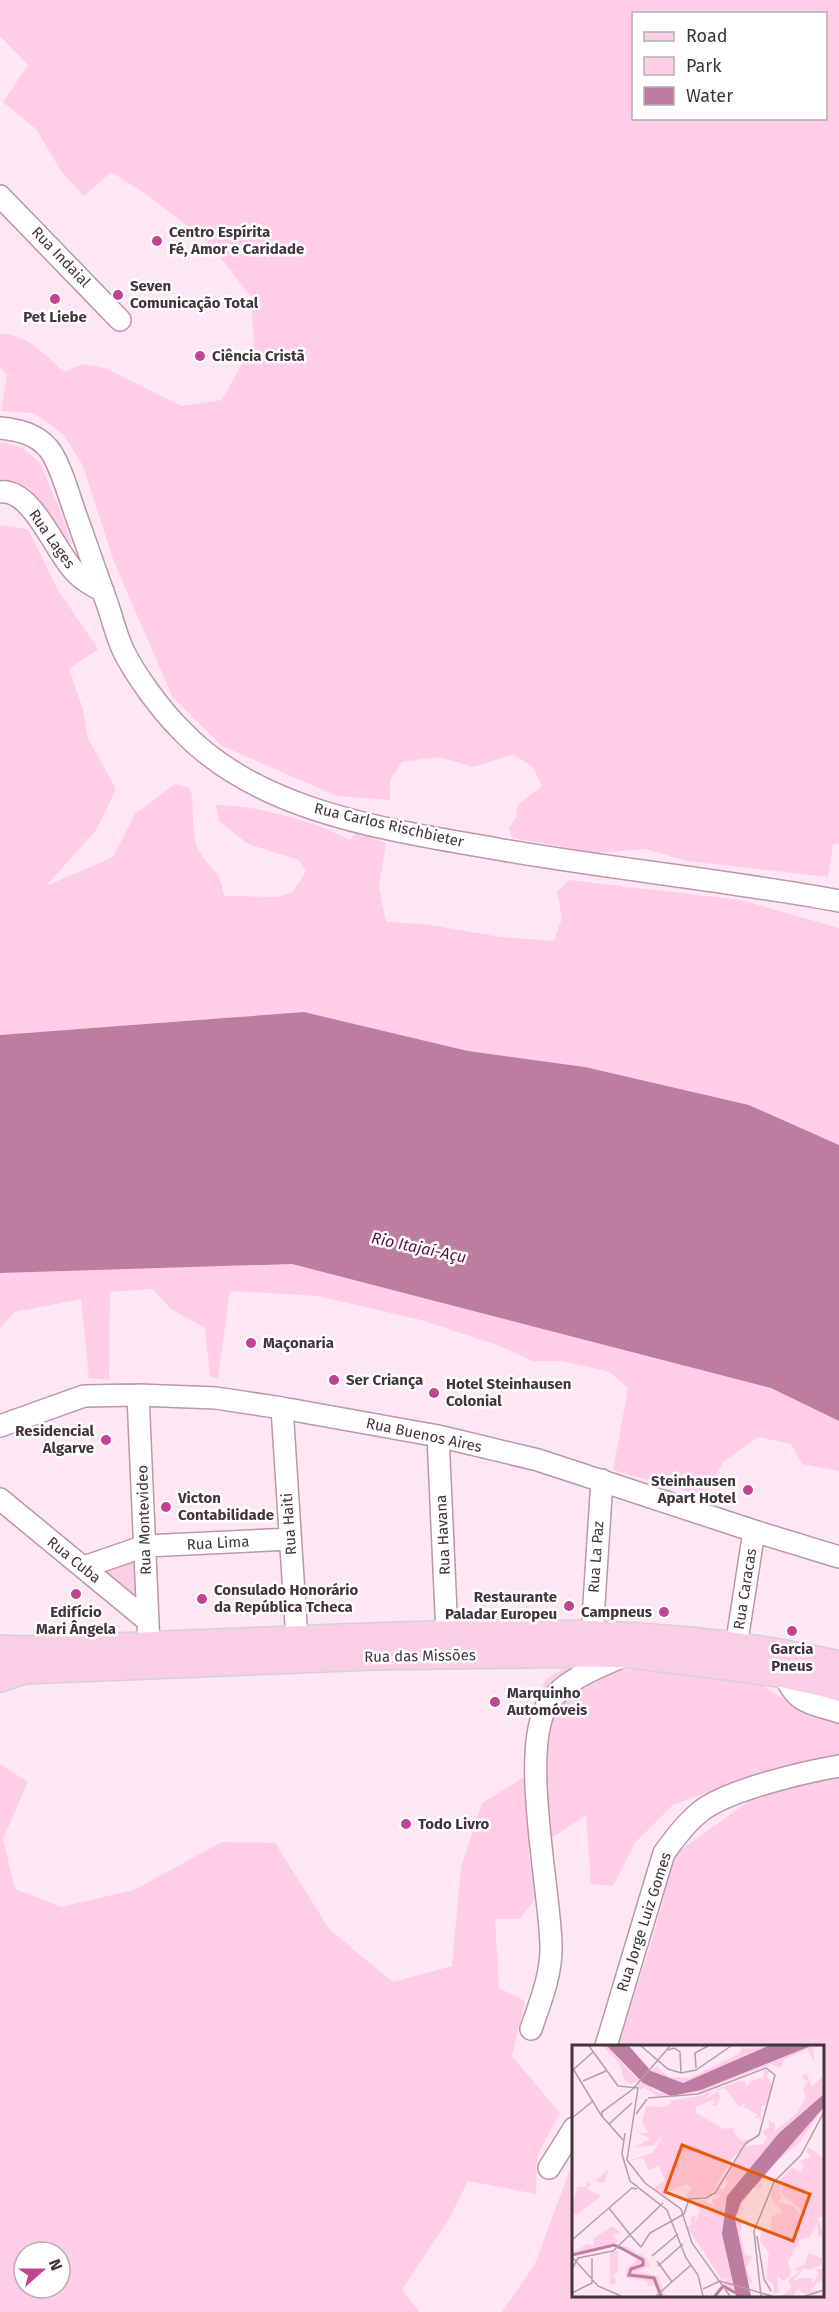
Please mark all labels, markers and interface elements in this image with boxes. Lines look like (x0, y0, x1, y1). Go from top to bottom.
legend (632, 12, 827, 120)
text: Road (686, 25, 728, 47)
text: Park (686, 55, 722, 77)
text: Water (686, 85, 733, 107)
street label: Rua Indaial (28, 223, 95, 291)
place label: Centro Espírita Fé, Amor e Caridade (169, 223, 304, 258)
marker: Centro Espírita Fé, Amor e Caridade (150, 234, 164, 248)
place label: Seven Comunicação Total (130, 277, 259, 313)
marker: Seven Comunicação Total (111, 288, 125, 302)
marker: Pet Liebe (48, 292, 62, 306)
place label: Pet Liebe (23, 308, 87, 326)
place label: Ciência Cristã (212, 347, 305, 365)
marker: Ciência Cristã (193, 349, 207, 363)
street label: Rua Lages (25, 506, 79, 572)
street label: Rua Carlos Rischbieter (312, 799, 466, 851)
water label: Rio Itajaí-Açu (370, 1228, 468, 1268)
place label: Maçonaria (263, 1334, 334, 1353)
marker: Maçonaria (244, 1336, 258, 1350)
place label: Ser Criança (346, 1371, 423, 1390)
marker: Ser Criança (327, 1373, 341, 1387)
place label: Hotel Steinhausen Colonial (446, 1375, 571, 1410)
marker: Hotel Steinhausen Colonial (427, 1386, 441, 1400)
street label: Rua Buenos Aires (364, 1414, 484, 1456)
place label: Residencial Algarve (15, 1422, 95, 1457)
marker: Residencial Algarve (99, 1433, 113, 1447)
street label: Rua Montevideo (133, 1465, 155, 1575)
place label: Steinhausen Apart Hotel (651, 1472, 737, 1507)
marker: Steinhausen Apart Hotel (741, 1483, 755, 1497)
place label: Victon Contabilidade (177, 1489, 274, 1524)
street label: Rua Haiti (278, 1492, 300, 1556)
street label: Rua Havana (432, 1494, 454, 1576)
marker: Victon Contabilidade (159, 1500, 173, 1514)
street label: Rua La Paz (585, 1520, 608, 1594)
street label: Rua Lima (186, 1532, 250, 1554)
street label: Rua Cuba (44, 1533, 104, 1587)
street label: Rua Caracas (730, 1547, 760, 1631)
place label: Consulado Honorário da República Tcheca (214, 1581, 359, 1616)
marker: Edifício Mari Ângela (69, 1587, 83, 1601)
place label: Restaurante Paladar Europeu (445, 1588, 557, 1623)
marker: Consulado Honorário da República Tcheca (195, 1592, 209, 1606)
marker: Restaurante Paladar Europeu (562, 1599, 576, 1613)
place label: Edifício Mari Ângela (36, 1603, 116, 1638)
place label: Campneus (581, 1603, 652, 1621)
marker: Campneus (657, 1605, 671, 1619)
marker: Garcia Pneus (785, 1624, 799, 1638)
place label: Garcia Pneus (770, 1640, 814, 1675)
street label: Rua das Missões (364, 1646, 476, 1666)
place label: Marquinho Automóveis (506, 1684, 587, 1719)
marker: Marquinho Automóveis (488, 1695, 502, 1709)
place label: Todo Livro (418, 1815, 490, 1833)
marker: Todo Livro (399, 1817, 413, 1831)
street label: Rua Jorge Luiz Gomes (613, 1850, 675, 1994)
inset map (572, 2045, 824, 2297)
north arrow (12, 2240, 72, 2300)
text: N (45, 2256, 66, 2273)

